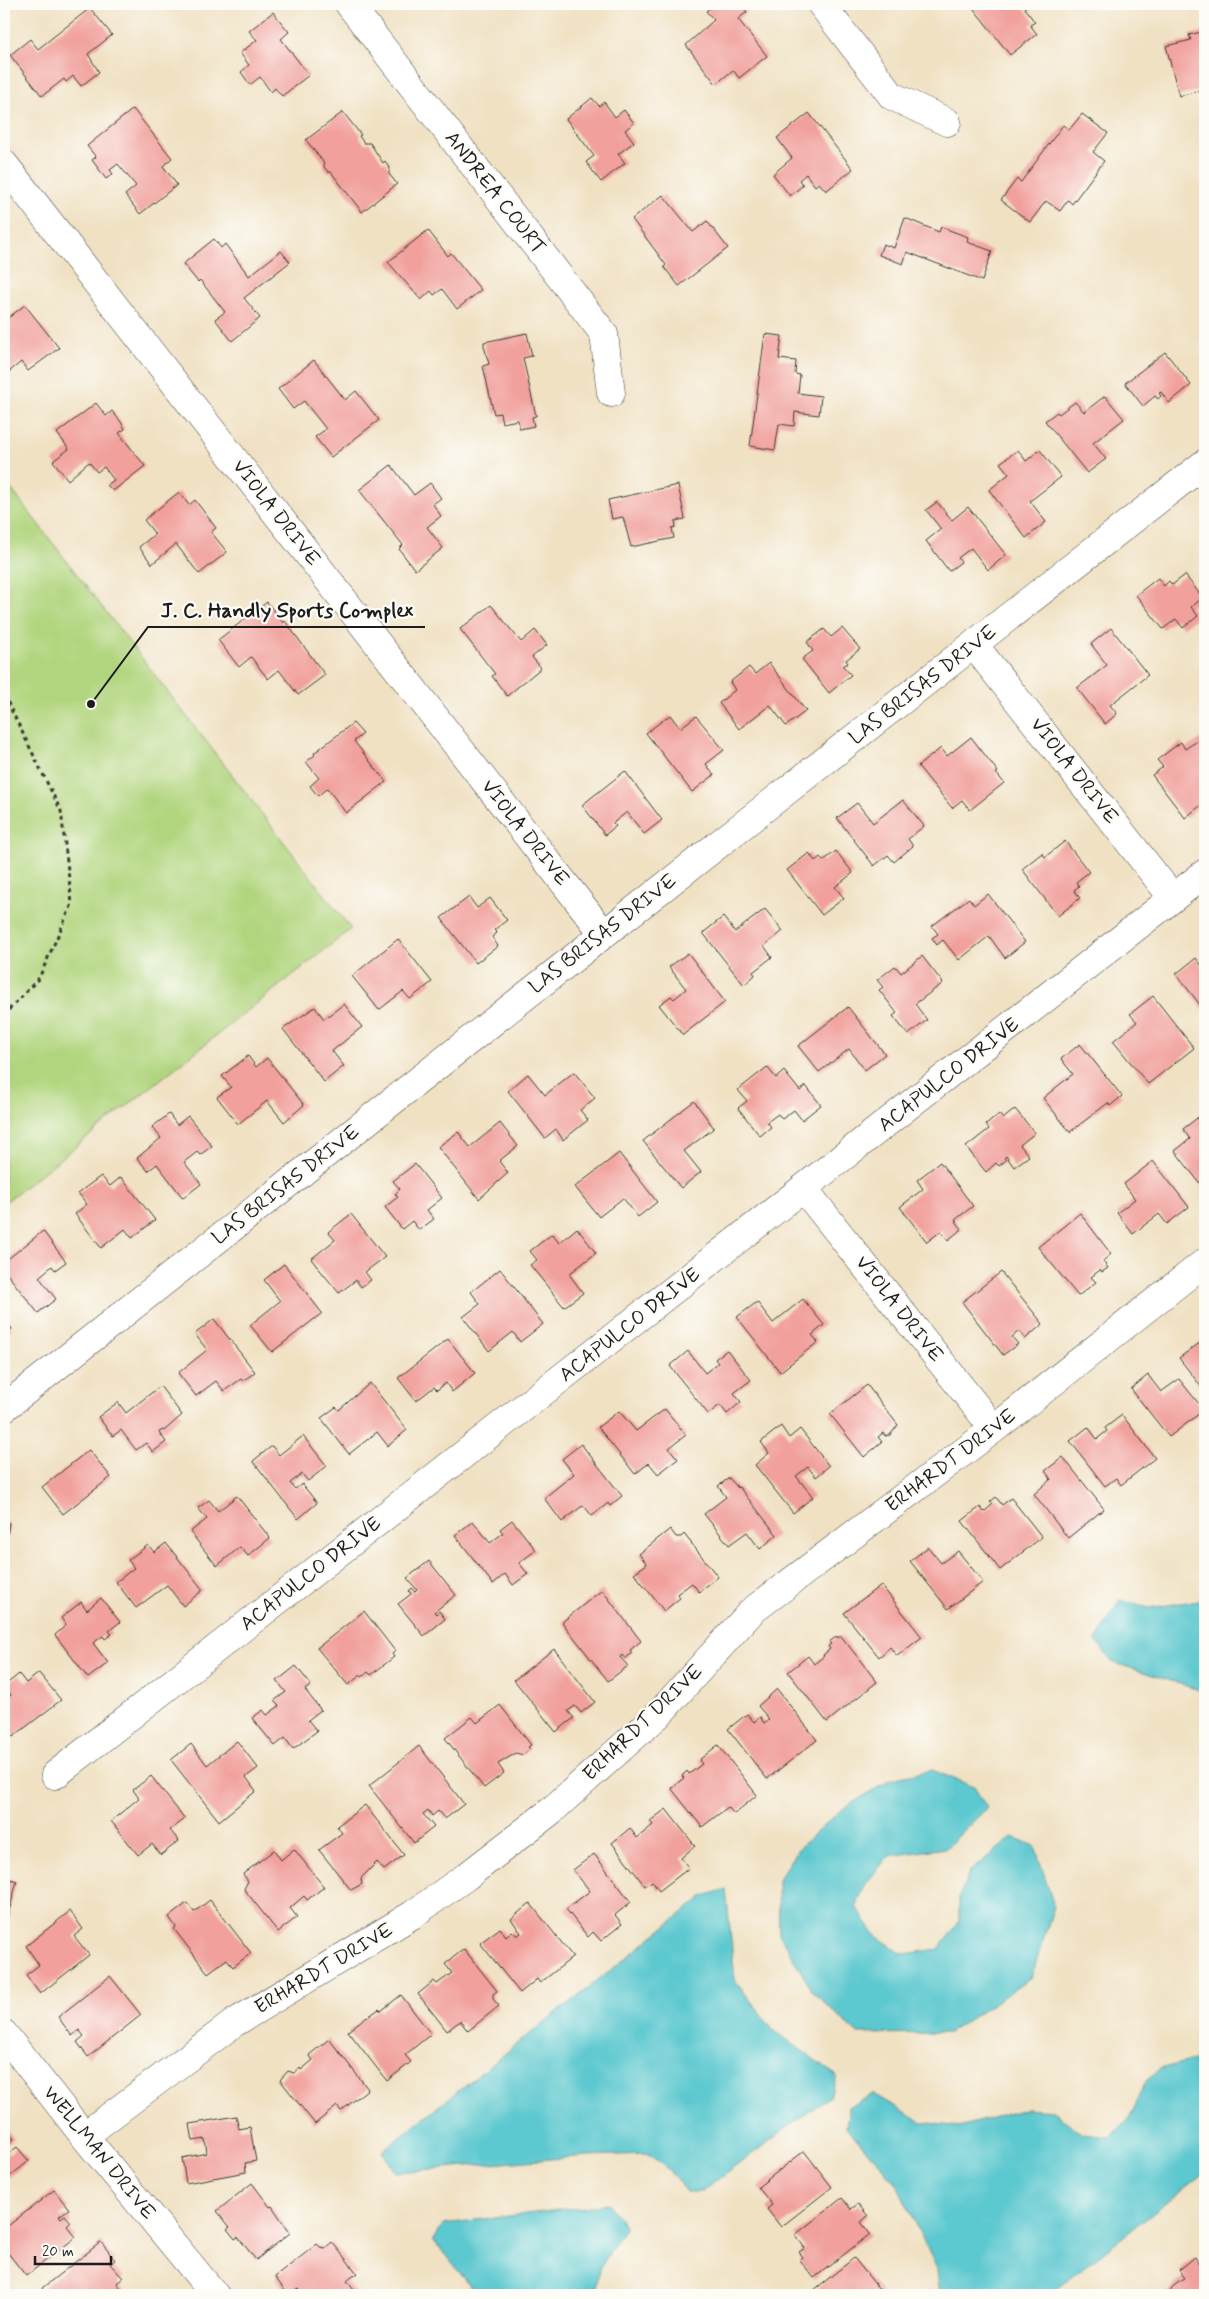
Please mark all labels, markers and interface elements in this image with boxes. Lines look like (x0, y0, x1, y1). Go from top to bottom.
street label: ANDREA COURT (438, 126, 552, 260)
street label: VIOLA DRIVE (226, 454, 326, 572)
callout: J. C. Handly Sports Complex (148, 591, 425, 627)
text: J. C. Handly Sports Complex (161, 597, 414, 625)
street label: LAS BRISAS DRIVE (843, 619, 1003, 751)
street label: VIOLA DRIVE (1024, 712, 1124, 830)
street label: VIOLA DRIVE (475, 774, 575, 892)
street label: LAS BRISAS DRIVE (523, 868, 683, 1000)
street label: ACAPULCO DRIVE (873, 1011, 1025, 1139)
street label: LAS BRISAS DRIVE (206, 1119, 366, 1251)
street label: VIOLA DRIVE (849, 1250, 949, 1368)
street label: ACAPULCO DRIVE (554, 1261, 706, 1389)
street label: ERHARDT DRIVE (880, 1403, 1022, 1519)
street label: ACAPULCO DRIVE (235, 1510, 387, 1638)
street label: ERHARDT DRIVE (577, 1659, 709, 1787)
street label: ERHARDT DRIVE (250, 1917, 398, 2021)
street label: WELLMAN DRIVE (36, 2080, 162, 2226)
scale bar (35, 2234, 111, 2266)
text: 20 m (42, 2242, 74, 2262)

